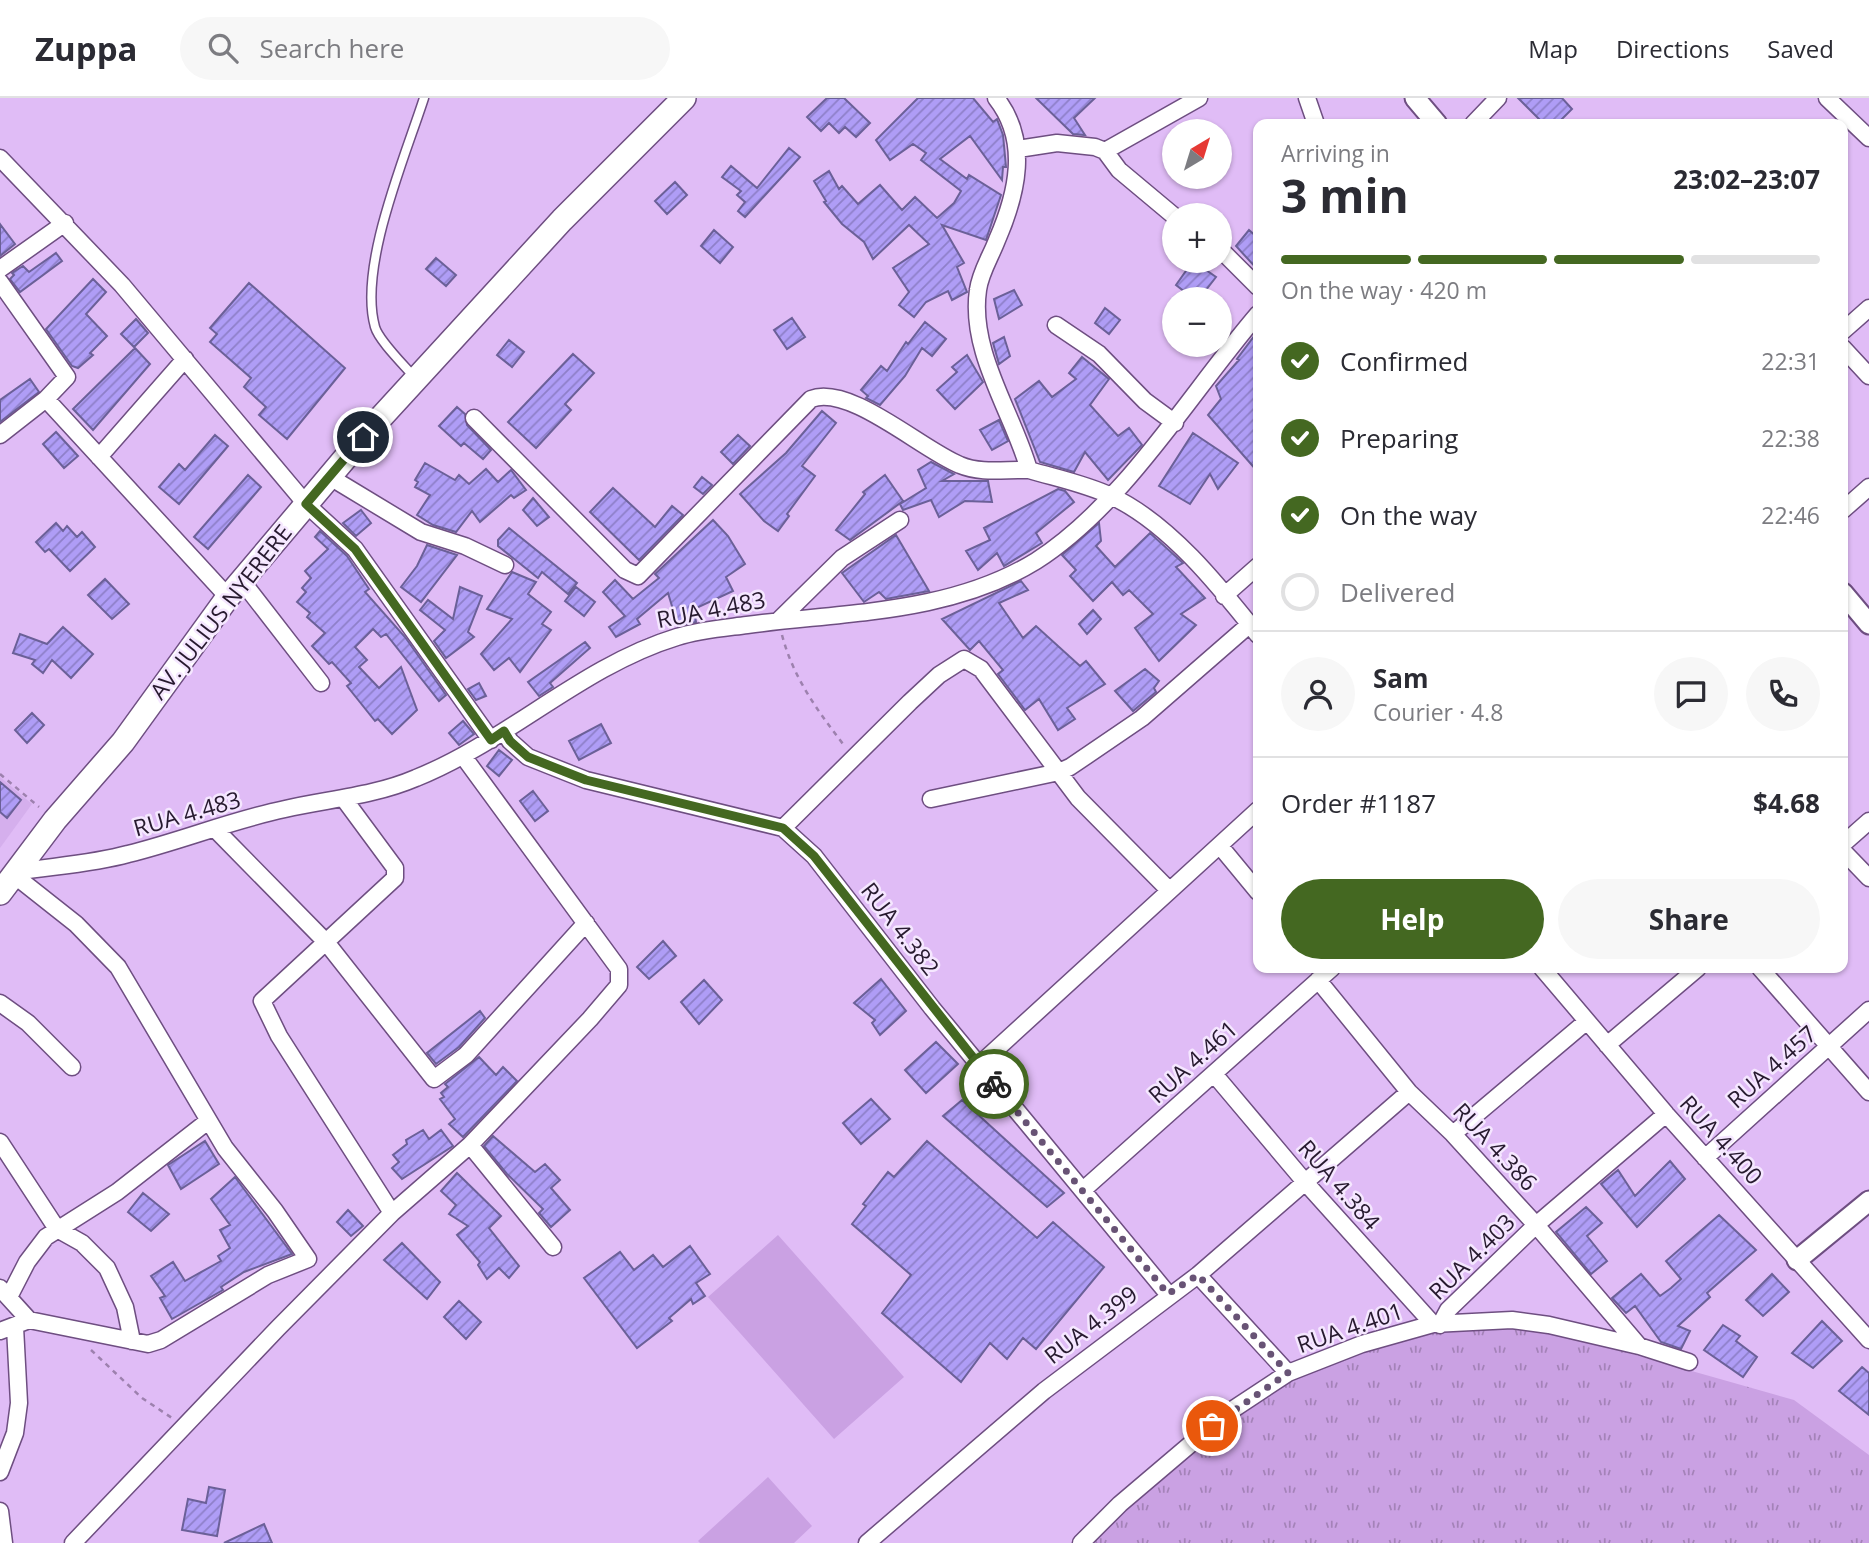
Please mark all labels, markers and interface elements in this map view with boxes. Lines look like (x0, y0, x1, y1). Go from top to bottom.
search box (180, 17, 670, 80)
text: Zuppa (35, 26, 138, 71)
icon: search (204, 29, 242, 67)
text: Search here (260, 30, 404, 66)
text: Map (1528, 32, 1578, 65)
text: Directions (1616, 32, 1729, 65)
text: Saved (1767, 32, 1834, 65)
north arrow (1162, 119, 1232, 189)
map controls (1162, 119, 1232, 357)
text: Arriving in (1281, 137, 1390, 169)
text: 23:02–23:07 (1673, 161, 1820, 197)
text: 3 min (1281, 164, 1409, 226)
button: + (1162, 203, 1232, 273)
text: On the way · 420 m (1281, 274, 1487, 306)
button: − (1162, 287, 1232, 357)
icon: check (1281, 342, 1319, 380)
text: Confirmed (1340, 343, 1468, 379)
text: 22:31 (1761, 345, 1820, 377)
pin (333, 407, 393, 467)
icon: home (344, 418, 382, 456)
icon: check (1281, 419, 1319, 457)
text: Preparing (1340, 420, 1458, 456)
text: 22:38 (1761, 422, 1820, 454)
icon: check (1281, 496, 1319, 534)
text: On the way (1340, 497, 1477, 533)
text: 22:46 (1761, 499, 1820, 531)
street label: AV. JULIUS NYERERE (142, 517, 299, 706)
text: Delivered (1340, 574, 1455, 610)
street label: RUA 4.483 (654, 583, 768, 635)
button: person (1281, 657, 1355, 731)
button: chat (1654, 657, 1728, 731)
button: phone (1746, 657, 1820, 731)
text: Sam (1373, 660, 1429, 696)
text: Courier · 4.8 (1373, 696, 1503, 728)
street label: RUA 4.483 (129, 782, 244, 844)
text: Order #1187 (1281, 785, 1436, 821)
text: $4.68 (1753, 785, 1820, 821)
street label: RUA 4.382 (854, 875, 947, 982)
button: Help (1281, 879, 1544, 959)
button: Share (1558, 879, 1820, 959)
street label: RUA 4.461 (1141, 1013, 1244, 1110)
street label: RUA 4.457 (1720, 1018, 1823, 1115)
courier (959, 1049, 1029, 1119)
icon: bike (975, 1065, 1013, 1103)
street label: RUA 4.400 (1673, 1088, 1770, 1191)
street label: RUA 4.386 (1446, 1095, 1545, 1198)
street label: RUA 4.384 (1292, 1132, 1388, 1236)
street label: RUA 4.403 (1421, 1206, 1522, 1307)
street label: RUA 4.399 (1037, 1278, 1144, 1371)
street label: RUA 4.401 (1292, 1294, 1407, 1360)
pin (1182, 1396, 1242, 1456)
icon: bag (1193, 1407, 1231, 1445)

